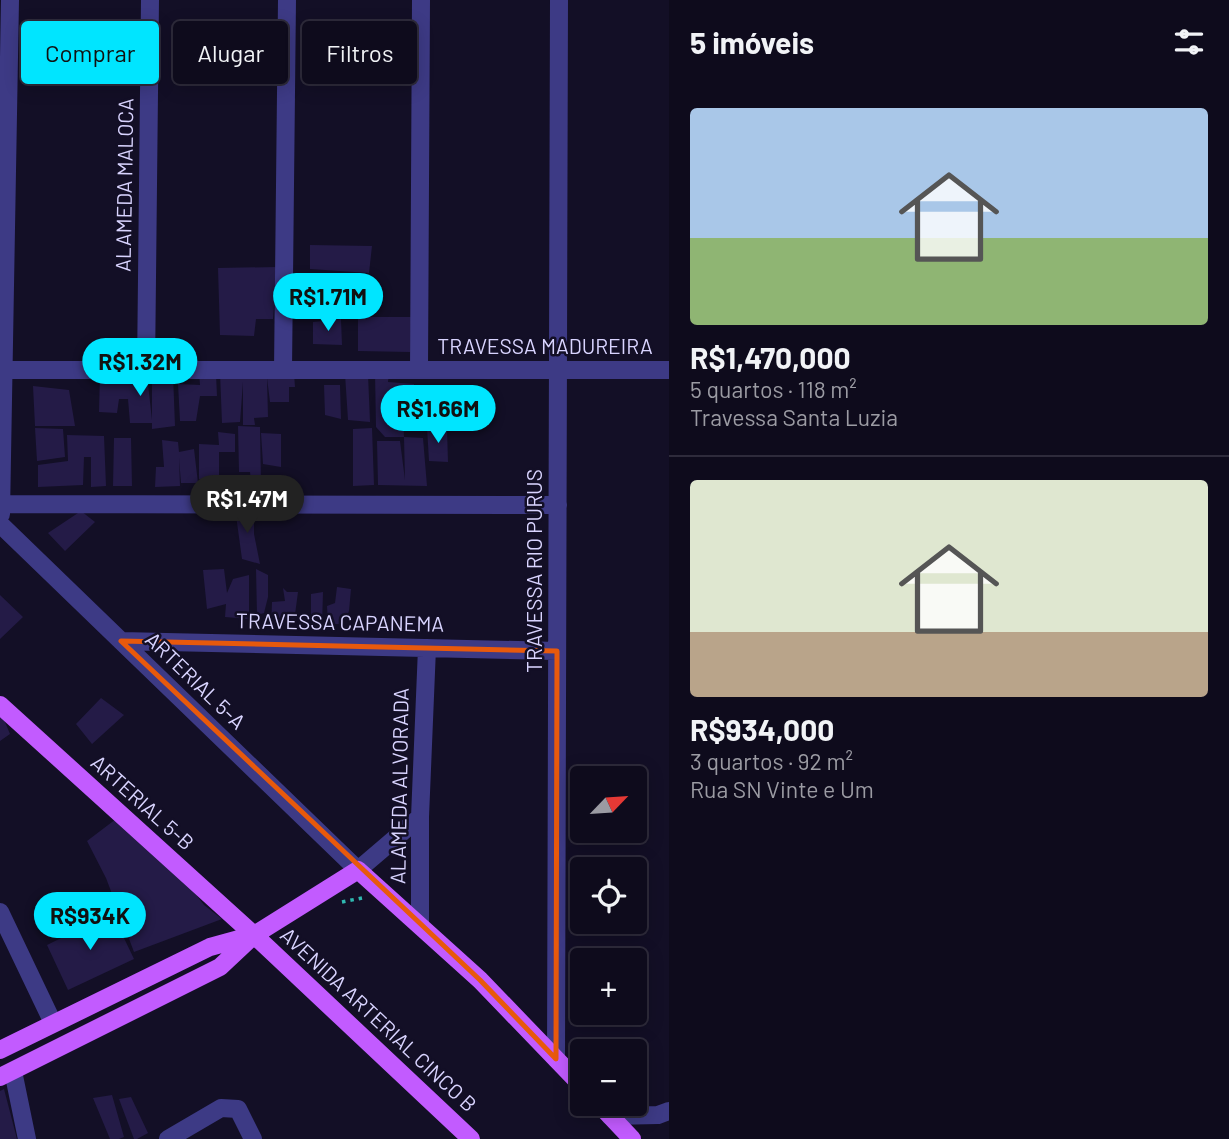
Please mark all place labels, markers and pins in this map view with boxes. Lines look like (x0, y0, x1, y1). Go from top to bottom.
pin: R$1.71M (263, 274, 393, 333)
pin: R$1.32M (75, 338, 205, 398)
pin: R$1.66M (373, 386, 503, 445)
pin: R$1.47M (182, 476, 312, 535)
pin: R$934K (33, 892, 147, 952)

